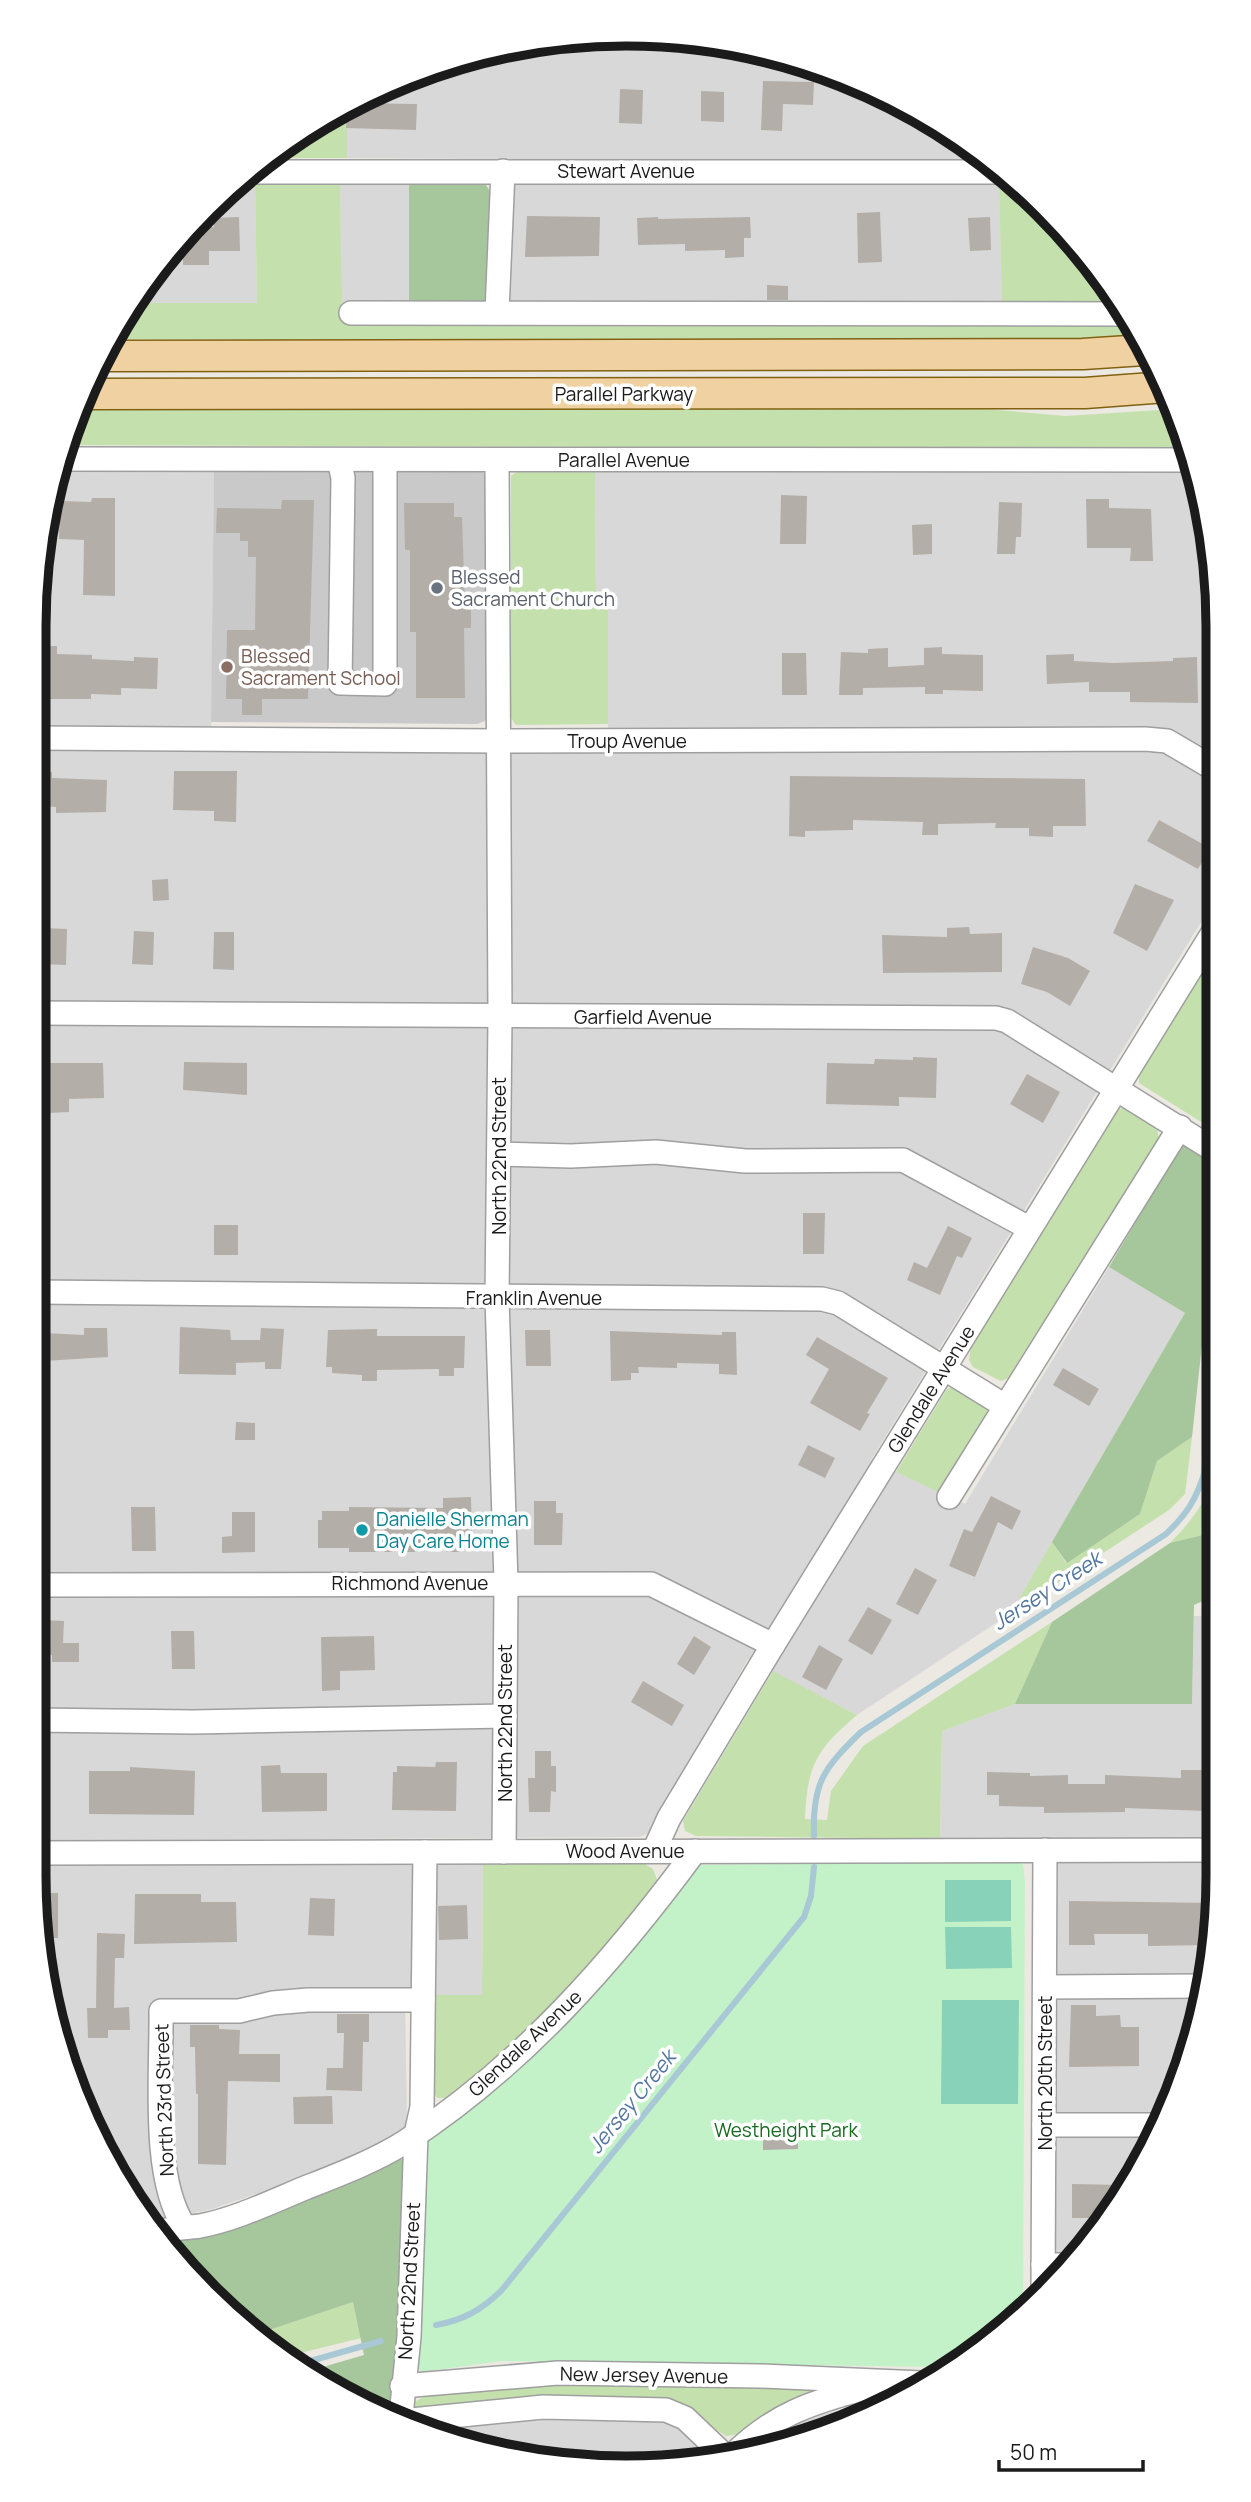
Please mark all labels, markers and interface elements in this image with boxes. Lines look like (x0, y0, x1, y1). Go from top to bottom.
street label: Stewart Avenue (557, 158, 695, 184)
street label: Parallel Parkway (555, 381, 693, 407)
street label: Parallel Avenue (558, 447, 690, 473)
place label: Blessed Sacrament Church (451, 564, 615, 612)
marker: Blessed Sacrament Church (429, 580, 445, 596)
place label: Blessed Sacrament School (241, 643, 401, 691)
marker: Blessed Sacrament School (219, 659, 235, 675)
street label: Troup Avenue (567, 728, 687, 754)
street label: Garfield Avenue (574, 1004, 712, 1030)
street label: North 22nd Street (486, 1077, 512, 1235)
street label: Franklin Avenue (466, 1285, 602, 1311)
street label: Glendale Avenue (881, 1320, 981, 1458)
place label: Danielle Sherman Day Care Home (376, 1506, 529, 1554)
marker: Danielle Sherman Day Care Home (354, 1522, 370, 1538)
water label: Jersey Creek (986, 1543, 1109, 1636)
street label: Richmond Avenue (332, 1570, 488, 1596)
street label: North 22nd Street (492, 1644, 518, 1802)
street label: Wood Avenue (565, 1838, 685, 1864)
street label: Glendale Avenue (463, 1984, 587, 2102)
street label: North 20th Street (1032, 1996, 1058, 2150)
street label: North 23rd Street (148, 2023, 180, 2177)
water label: Jersey Creek (581, 2042, 683, 2159)
park label: Westheight Park (714, 2117, 859, 2143)
street label: North 22nd Street (392, 2202, 426, 2360)
street label: New Jersey Avenue (560, 2361, 728, 2389)
scale bar (999, 2428, 1142, 2472)
text: 50 m (1010, 2438, 1057, 2466)

